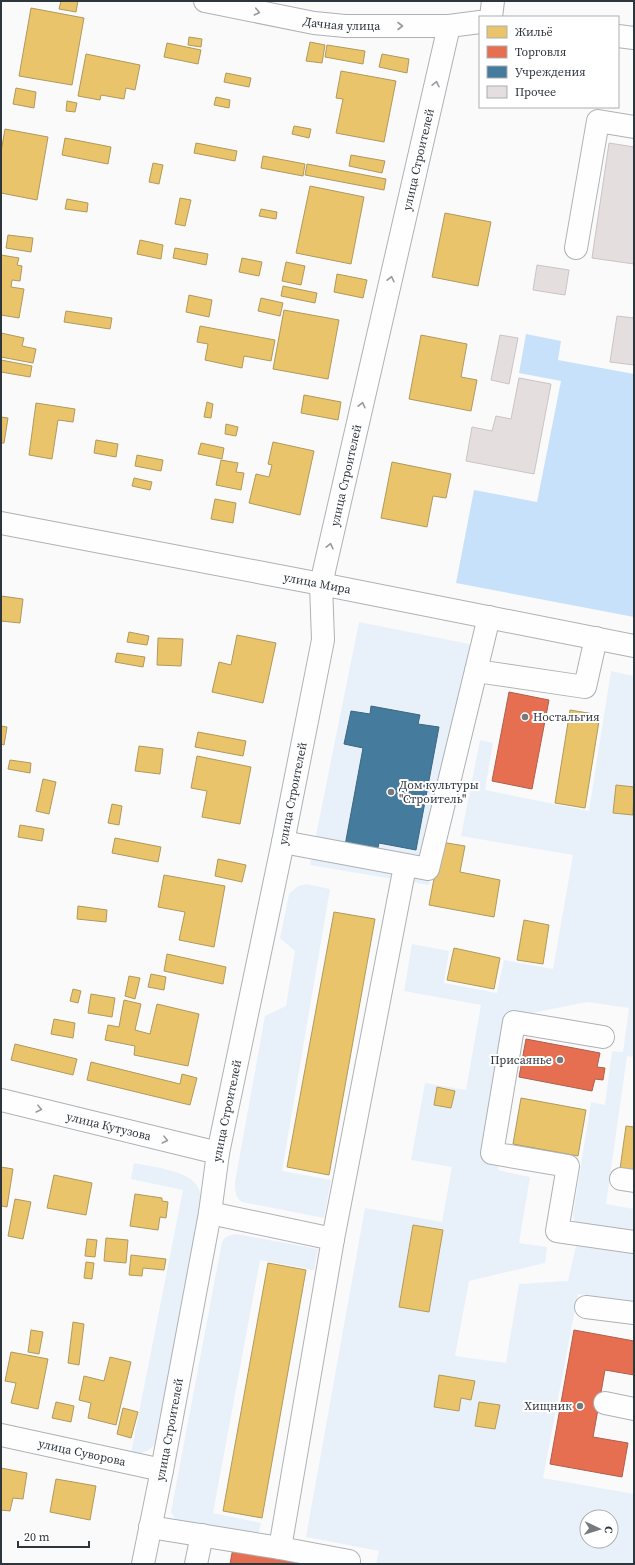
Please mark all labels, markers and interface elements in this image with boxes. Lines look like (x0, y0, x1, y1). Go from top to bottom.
one-way arrow (254, 7, 260, 15)
street label: Дачная улица (302, 13, 381, 34)
legend (479, 16, 619, 108)
one-way arrow (397, 22, 403, 30)
text: Жильё (515, 24, 553, 40)
text: Торговля (515, 44, 566, 60)
text: Учреждения (515, 64, 586, 80)
one-way arrow (431, 80, 439, 87)
text: Прочее (515, 84, 556, 100)
street label: улица Строителей (399, 107, 438, 212)
one-way arrow (387, 275, 395, 282)
one-way arrow (357, 402, 366, 409)
street label: улица Строителей (326, 423, 365, 528)
one-way arrow (325, 542, 333, 549)
street label: улица Мира (282, 569, 353, 598)
place label: Ностальгия (533, 709, 600, 725)
marker: Ностальгия (520, 712, 530, 722)
street label: улица Строителей (275, 741, 311, 846)
place label: Дом культуры "Строитель" (399, 777, 479, 807)
marker: Дом культуры "Строитель" (386, 787, 396, 797)
place label: Присаянье (490, 1052, 552, 1068)
marker: Присаянье (555, 1055, 565, 1065)
street label: улица Строителей (209, 1058, 245, 1163)
one-way arrow (35, 1104, 42, 1113)
street label: улица Кутузова (65, 1108, 154, 1145)
one-way arrow (161, 1135, 168, 1144)
street label: улица Строителей (152, 1377, 187, 1482)
place label: Хищник (524, 1398, 572, 1414)
marker: Хищник (575, 1401, 585, 1411)
street label: улица Суворова (37, 1435, 128, 1470)
north arrow (579, 1509, 619, 1549)
scale bar (18, 1523, 89, 1549)
text: С (601, 1526, 616, 1534)
text: 20 m (24, 1529, 50, 1545)

